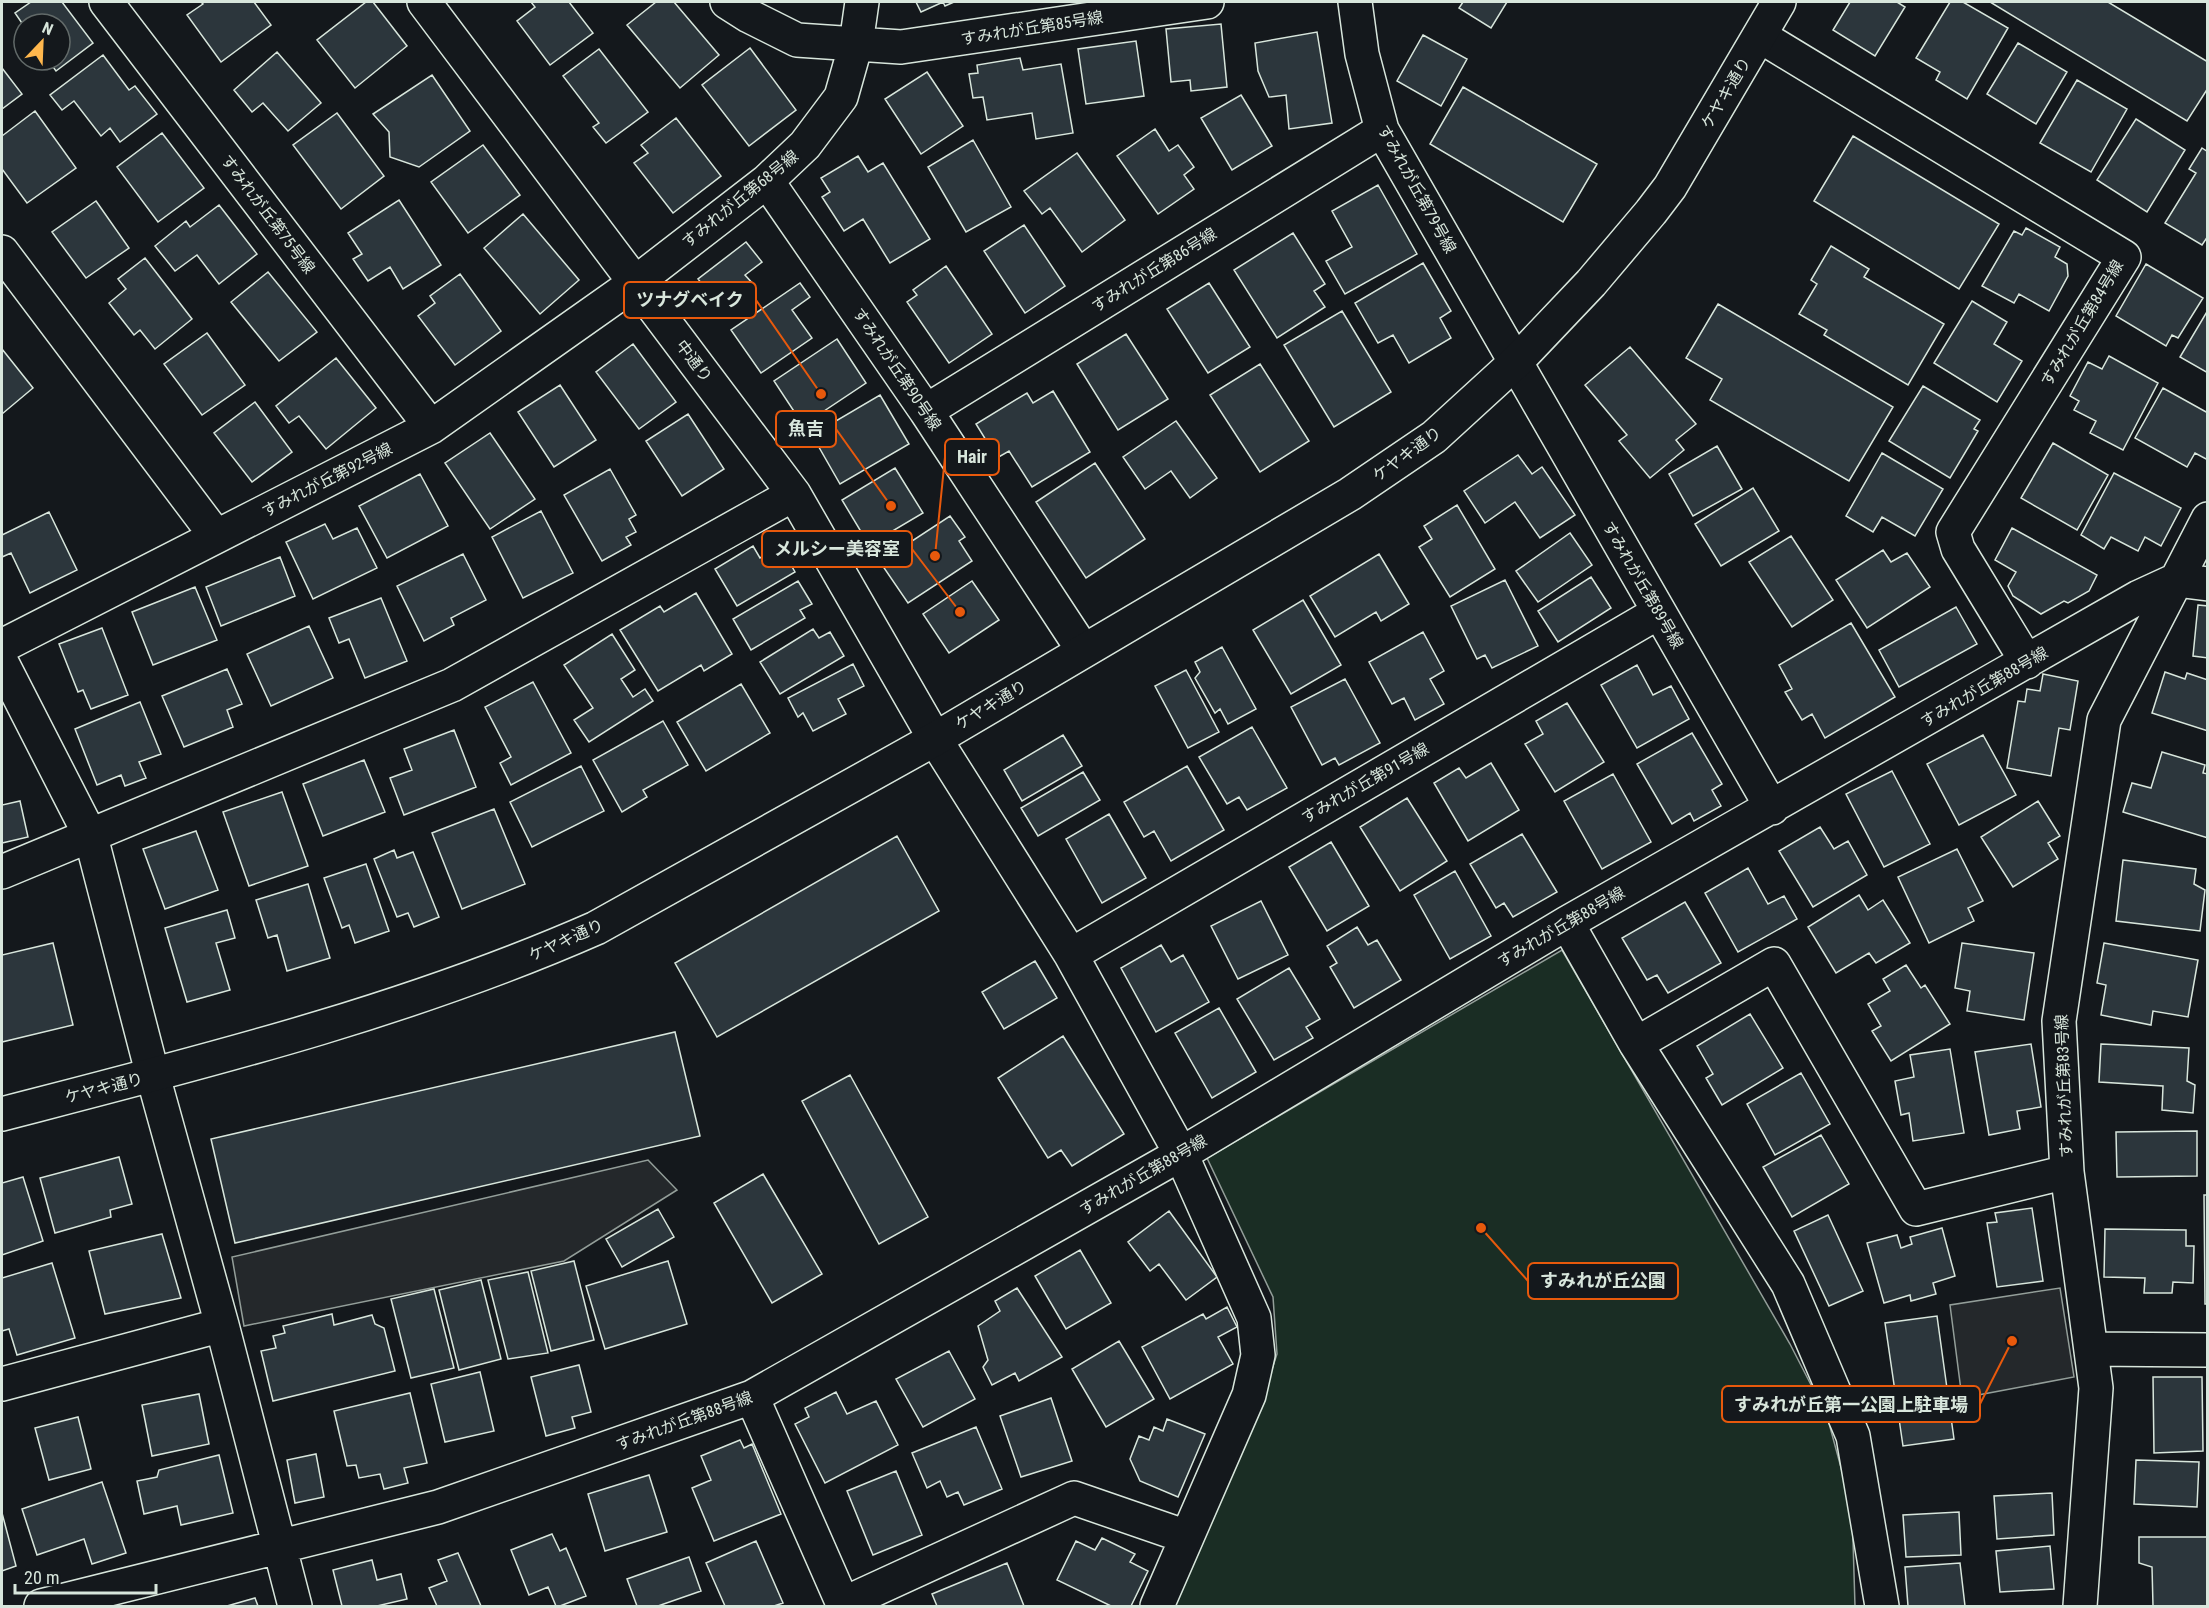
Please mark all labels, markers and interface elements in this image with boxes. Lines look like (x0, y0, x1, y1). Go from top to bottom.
street label: すみれが丘第85号線 (959, 7, 1105, 49)
north arrow (12, 12, 72, 72)
text: N (39, 18, 56, 39)
street label: ケヤキ通り (1697, 54, 1755, 132)
street label: すみれが丘第79号線 (1374, 122, 1460, 256)
street label: すみれが丘第68号線 (678, 146, 802, 252)
street label: すみれが丘第75号線 (217, 151, 319, 277)
street label: すみれが丘第86号線 (1088, 224, 1220, 316)
street label: すみれが丘第84号線 (2037, 256, 2127, 390)
callout: ツナグベイク (624, 282, 756, 318)
text: ツナグベイク (636, 289, 744, 310)
street label: すみれが丘第90号線 (849, 304, 945, 434)
street label: 中通り (672, 336, 716, 386)
callout: 魚吉 (776, 411, 836, 447)
text: 魚吉 (788, 418, 824, 439)
street label: ケヤキ通り (1369, 423, 1445, 485)
street label: すみれが丘第92号線 (259, 439, 395, 521)
callout: Hair (945, 439, 999, 475)
text: Hair (957, 446, 987, 467)
street label: すみれが丘第89号線 (1599, 518, 1687, 652)
callout: メルシー美容室 (762, 531, 912, 567)
text: メルシー美容室 (774, 538, 900, 559)
street label: すみれが丘第88号線 (1917, 643, 2051, 731)
street label: ケヤキ通り (952, 676, 1030, 734)
street label: すみれが丘第91号線 (1298, 739, 1432, 827)
street label: すみれが丘第88号線 (1494, 883, 1628, 971)
street label: ケヤキ通り (526, 915, 606, 965)
street label: すみれが丘第83号線 (2052, 1014, 2076, 1158)
street label: ケヤキ通り (63, 1069, 145, 1107)
street label: すみれが丘第88号線 (1076, 1131, 1210, 1219)
callout: すみれが丘公園 (1528, 1263, 1678, 1299)
text: すみれが丘公園 (1540, 1270, 1666, 1291)
callout: すみれが丘第一公園上駐車場 (1722, 1386, 1980, 1422)
street label: すみれが丘第88号線 (613, 1387, 755, 1455)
text: すみれが丘第一公園上駐車場 (1734, 1394, 1968, 1415)
scale bar (15, 1557, 156, 1595)
text: 20 m (24, 1567, 59, 1588)

